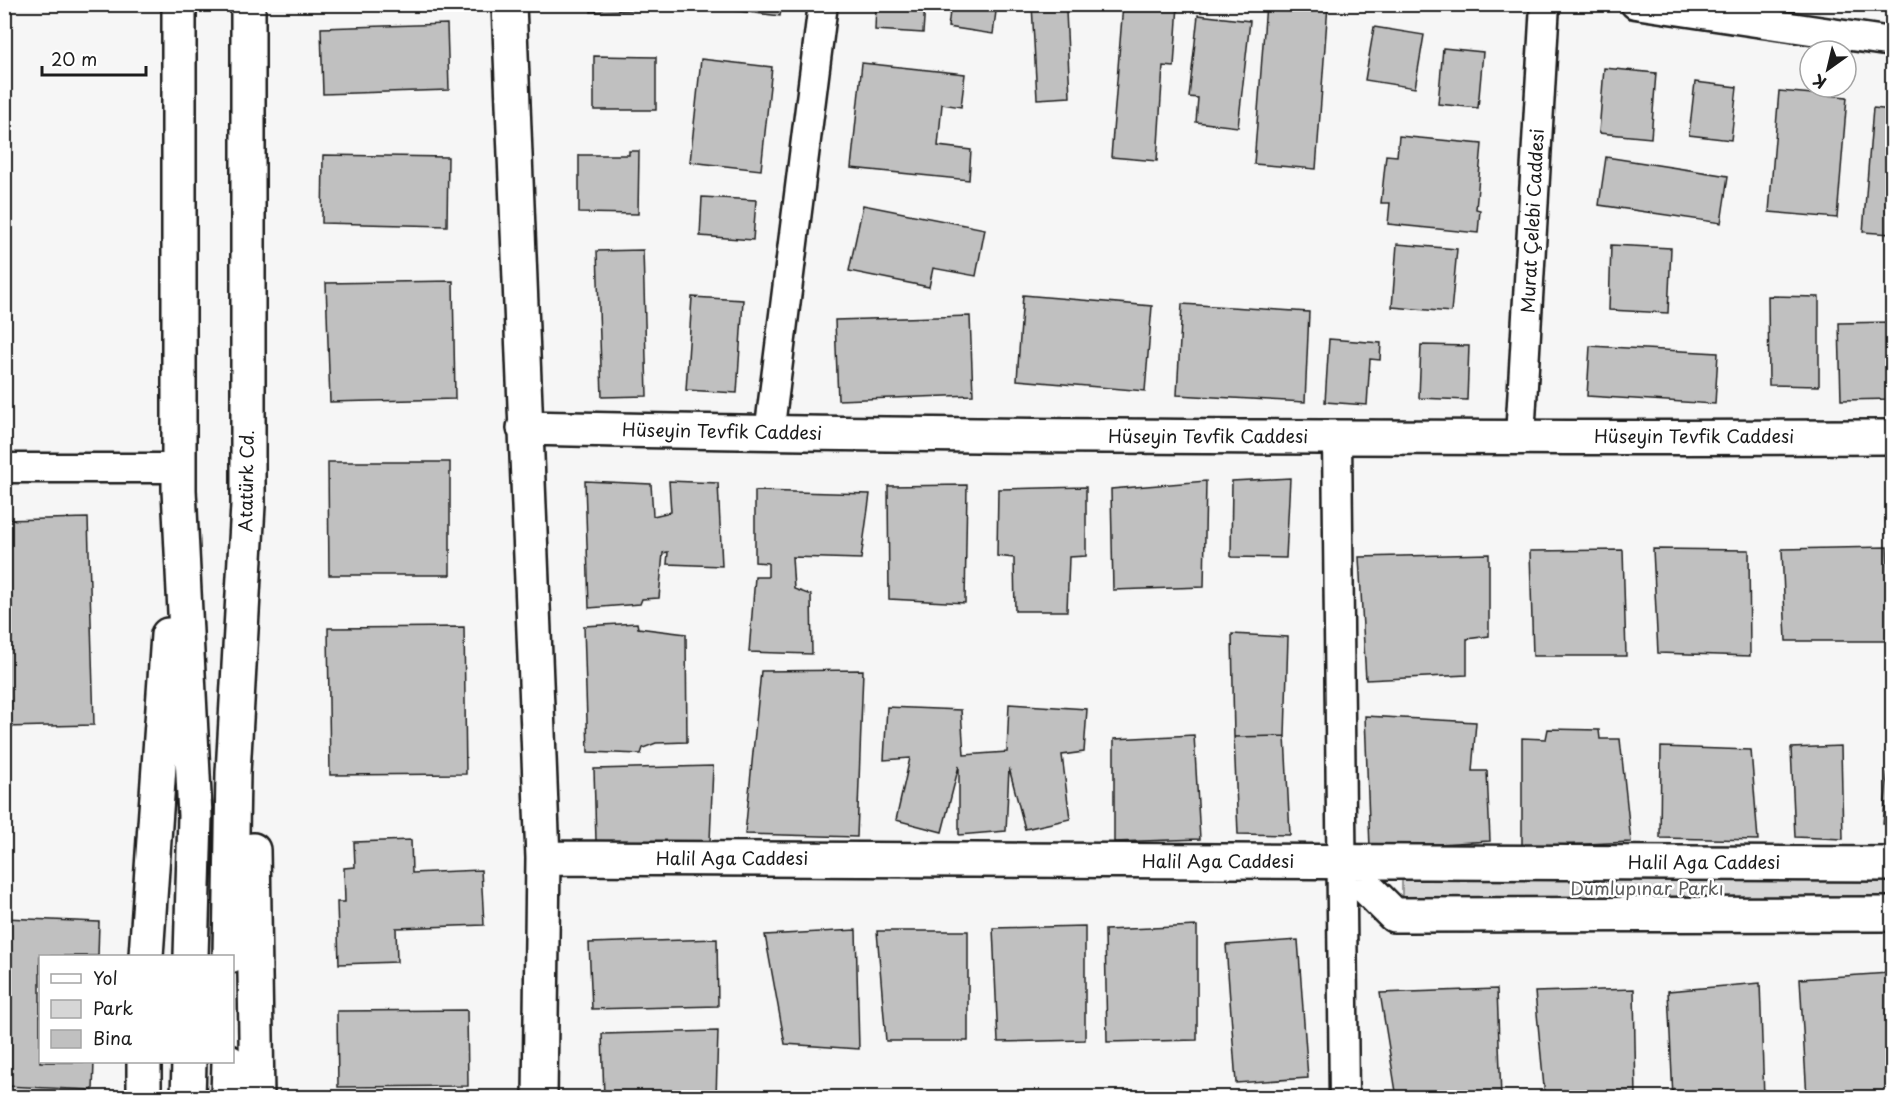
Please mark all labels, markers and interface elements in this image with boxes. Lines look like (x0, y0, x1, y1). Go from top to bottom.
scale bar (42, 39, 146, 77)
north arrow (1798, 39, 1858, 99)
text: 20 m (51, 45, 97, 72)
text: K (1807, 69, 1831, 95)
street label: Murat Çelebi Caddesi (1513, 128, 1550, 314)
street label: Hüseyin Tevfik Caddesi (622, 415, 822, 446)
street label: Hüseyin Tevfik Caddesi (1108, 422, 1308, 449)
street label: Hüseyin Tevfik Caddesi (1594, 422, 1794, 449)
street label: Atatürk Cd. (231, 430, 260, 532)
street label: Halil Aga Caddesi (656, 844, 808, 871)
street label: Halil Aga Caddesi (1142, 847, 1294, 874)
street label: Halil Aga Caddesi (1628, 848, 1780, 875)
park label: Dumlupınar Parkı (1570, 874, 1724, 901)
legend (39, 955, 234, 1063)
text: Yol (93, 964, 118, 991)
text: Park (93, 994, 133, 1021)
text: Bina (93, 1024, 133, 1051)

